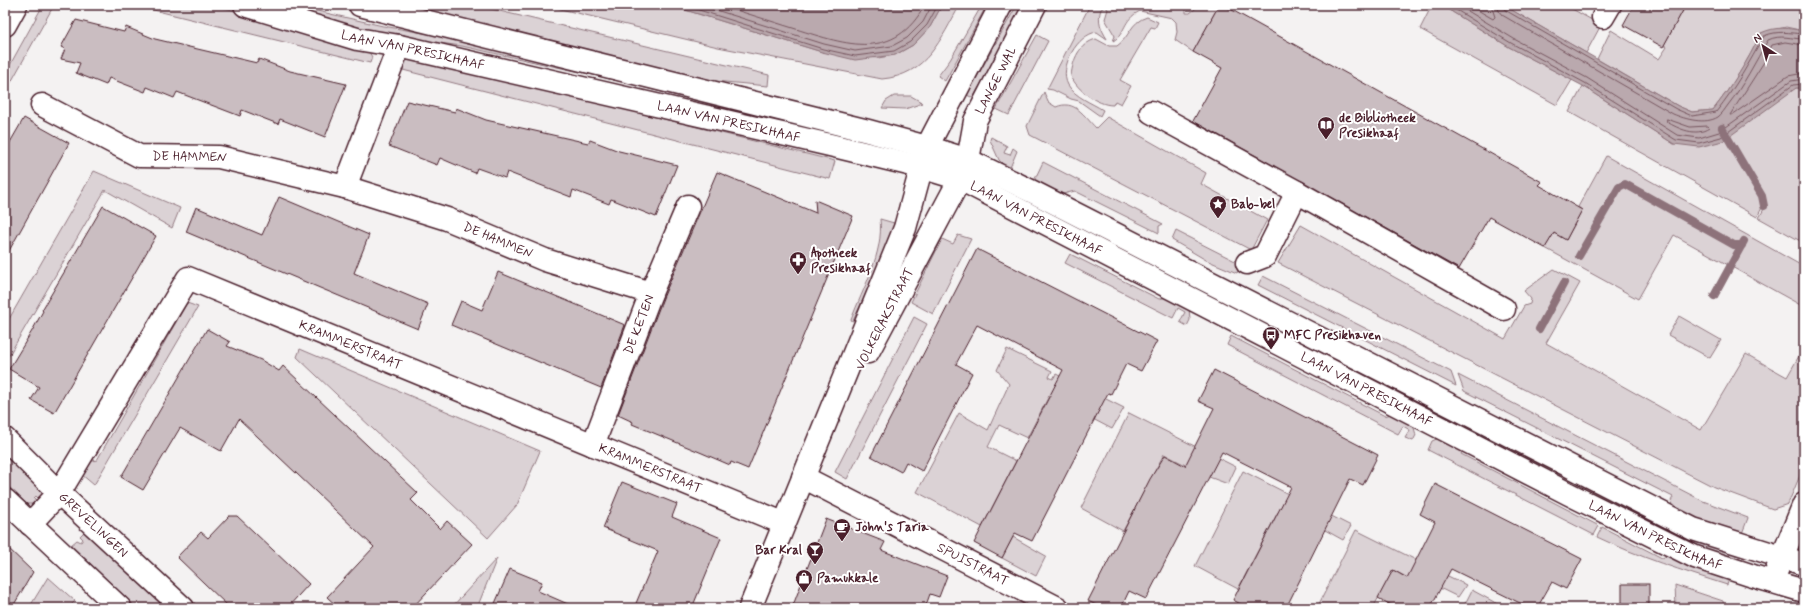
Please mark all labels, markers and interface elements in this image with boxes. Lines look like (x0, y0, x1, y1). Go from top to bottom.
street label: LAAN VAN PRESIKHAAF (339, 26, 486, 74)
north arrow (1743, 26, 1783, 66)
text: N (1751, 31, 1765, 47)
street label: LANGE WAL (971, 43, 1021, 117)
street label: LAAN VAN PRESIKHAAF (656, 97, 802, 146)
place label: de Bibliotheek Presikhaaf (1339, 110, 1416, 142)
library icon: de Bibliotheek Presikhaaf (1316, 115, 1336, 140)
street label: DE HAMMEN (152, 148, 228, 167)
street label: LAAN VAN PRESIKHAAF (967, 177, 1105, 260)
place icon: Bab-bel (1208, 194, 1228, 219)
place label: Bab-bel (1231, 196, 1275, 213)
street label: DE HAMMEN (460, 218, 535, 262)
place label: Apotheek Presikhaaf (811, 245, 871, 277)
pharmacy icon: Apotheek Presikhaaf (788, 250, 808, 275)
street label: VOLKERAKSTRAAT (852, 265, 918, 373)
street label: DE KETEN (620, 292, 658, 357)
street label: KRAMMERSTRAAT (296, 316, 405, 374)
bus stop icon: MFC Presikhaven (1261, 325, 1281, 350)
place label: MFC Presikhaven (1284, 327, 1381, 344)
street label: LAAN VAN PRESIKHAAF (1298, 348, 1436, 430)
street label: KRAMMERSTRAAT (596, 439, 704, 497)
street label: GREVELINGEN (55, 488, 132, 561)
street label: LAAN VAN PRESIKHAAF (1586, 497, 1725, 574)
cafe icon: John's Taria (832, 517, 852, 542)
place label: John's Taria (855, 519, 930, 536)
street label: SPUISTRAAT (934, 539, 1011, 590)
bar icon: Bar Kral (805, 540, 825, 565)
place label: Bar Kral (755, 542, 803, 559)
shop icon: Pamukkale (794, 568, 814, 593)
place label: Pamukkale (817, 570, 879, 587)

